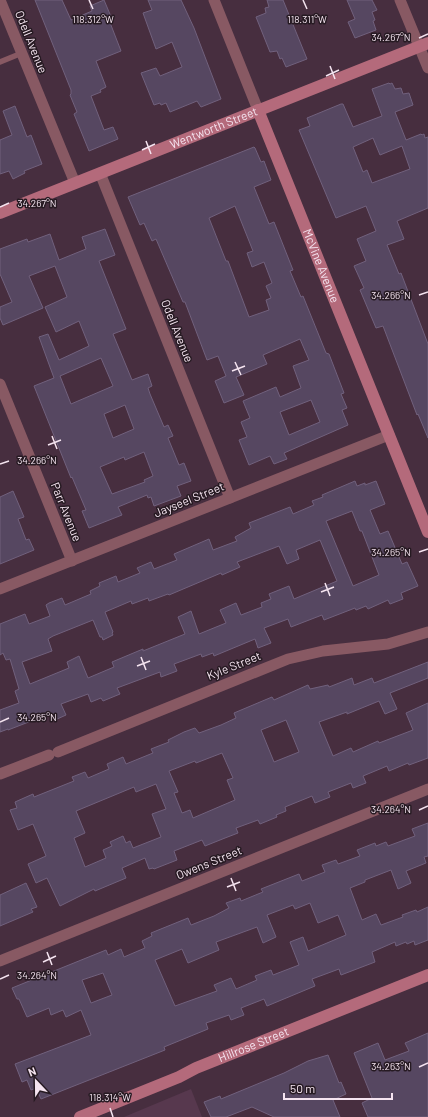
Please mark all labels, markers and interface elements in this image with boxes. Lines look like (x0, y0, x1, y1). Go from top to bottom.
street label: Odell Avenue (13, 8, 51, 75)
text: 118.312°W (72, 13, 114, 25)
text: 118.311°W (287, 13, 327, 25)
text: 34.267°N (371, 31, 411, 43)
street label: Wentworth Street (168, 104, 259, 151)
text: 34.267°N (17, 197, 57, 209)
street label: McVine Avenue (301, 226, 343, 304)
text: 34.266°N (371, 289, 411, 301)
street label: Odell Avenue (159, 297, 197, 364)
text: 34.266°N (17, 454, 57, 466)
street label: Jayseel Street (151, 479, 226, 520)
street label: Parr Avenue (49, 480, 85, 543)
text: 34.265°N (371, 546, 411, 558)
street label: Kyle Street (205, 648, 263, 682)
text: 34.265°N (17, 711, 57, 723)
text: 34.264°N (371, 803, 411, 815)
street label: Owens Street (174, 843, 244, 882)
text: 34.264°N (17, 969, 57, 981)
street label: Hillrose Street (216, 1024, 290, 1064)
text: 34.263°N (371, 1060, 411, 1072)
north arrow (16, 1061, 56, 1101)
text: N (26, 1064, 38, 1079)
scale bar (284, 1075, 392, 1101)
text: 50 m (290, 1081, 315, 1095)
text: 118.314°W (89, 1091, 131, 1103)

